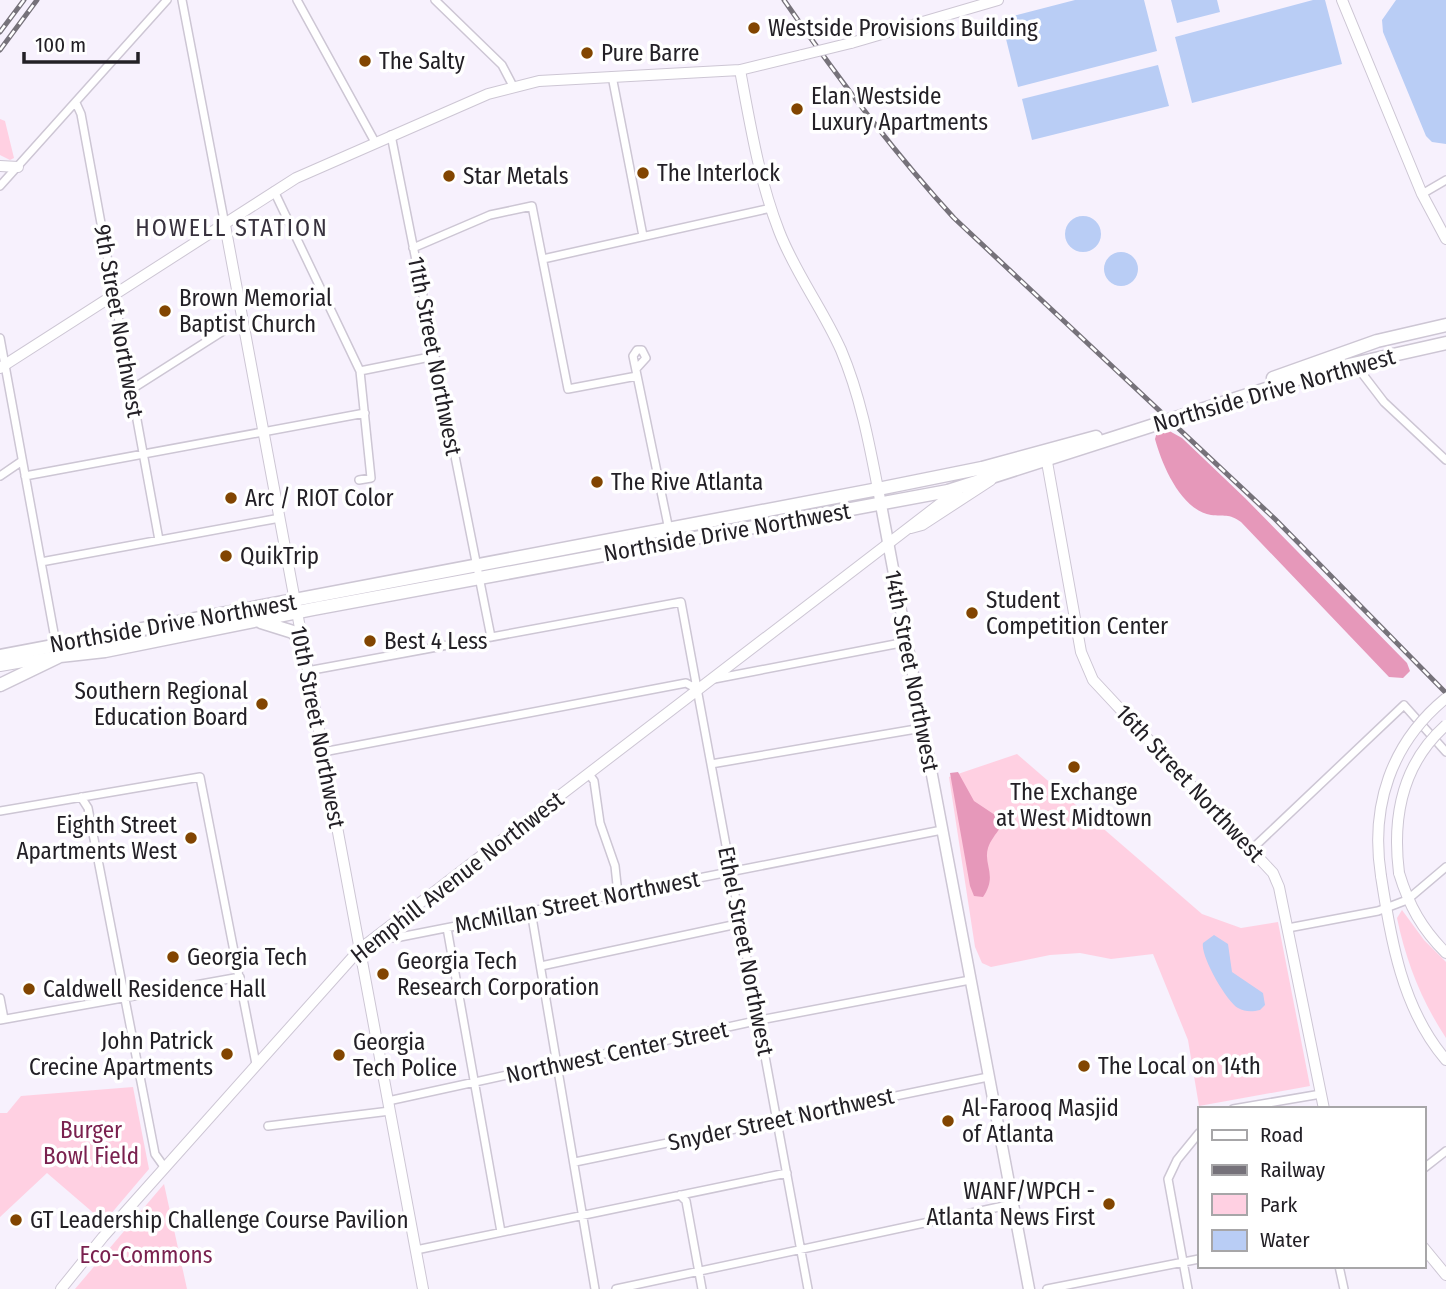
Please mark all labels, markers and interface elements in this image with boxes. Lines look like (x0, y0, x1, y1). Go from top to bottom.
place label: Westside Provisions Building (768, 14, 1038, 42)
marker: Westside Provisions Building (746, 20, 762, 36)
scale bar (24, 21, 138, 65)
text: 100 m (35, 32, 86, 58)
place label: Pure Barre (601, 39, 699, 67)
marker: Pure Barre (579, 45, 595, 61)
place label: The Salty (379, 47, 466, 75)
marker: The Salty (357, 53, 373, 69)
place label: Elan Westside Luxury Apartments (811, 82, 988, 136)
marker: Elan Westside Luxury Apartments (789, 101, 805, 117)
place label: The Interlock (657, 159, 780, 187)
place label: Star Metals (463, 162, 569, 190)
marker: The Interlock (635, 165, 651, 181)
marker: Star Metals (441, 168, 457, 184)
district label: HOWELL STATION (135, 214, 329, 242)
street label: 9th Street Northwest (88, 222, 150, 420)
street label: 11th Street Northwest (402, 254, 468, 458)
place label: Brown Memorial Baptist Church (179, 284, 332, 338)
marker: Brown Memorial Baptist Church (157, 303, 173, 319)
street label: Northside Drive Northwest (1150, 342, 1398, 438)
place label: The Rive Atlanta (611, 468, 763, 496)
marker: The Rive Atlanta (589, 474, 605, 490)
place label: Arc / RIOT Color (245, 484, 394, 512)
marker: Arc / RIOT Color (223, 490, 239, 506)
street label: Northside Drive Northwest (601, 496, 853, 567)
place label: QuikTrip (240, 542, 319, 570)
marker: QuikTrip (218, 548, 234, 564)
street label: 14th Street Northwest (879, 568, 945, 775)
place label: Student Competition Center (986, 586, 1168, 640)
street label: Northside Drive Northwest (47, 587, 299, 658)
marker: Student Competition Center (964, 605, 980, 621)
street label: 10th Street Northwest (285, 623, 351, 831)
place label: Best 4 Less (384, 627, 488, 655)
marker: Best 4 Less (362, 633, 378, 649)
place label: Southern Regional Education Board (74, 677, 248, 731)
marker: Southern Regional Education Board (254, 696, 270, 712)
street label: 16th Street Northwest (1110, 699, 1270, 868)
marker: The Exchange at West Midtown (1066, 759, 1082, 775)
place label: The Exchange at West Midtown (996, 778, 1152, 832)
street label: Hemphill Avenue Northwest (345, 785, 569, 969)
place label: Eighth Street Apartments West (16, 811, 177, 865)
marker: Eighth Street Apartments West (183, 830, 199, 846)
street label: Ethel Street Northwest (712, 844, 780, 1058)
street label: McMillan Street Northwest (452, 864, 702, 939)
place label: Georgia Tech (187, 943, 307, 971)
place label: Georgia Tech Research Corporation (397, 947, 599, 1001)
marker: Georgia Tech (165, 949, 181, 965)
marker: Georgia Tech Research Corporation (375, 966, 391, 982)
place label: Caldwell Residence Hall (43, 975, 266, 1003)
marker: Caldwell Residence Hall (21, 981, 37, 997)
street label: Northwest Center Street (503, 1015, 731, 1089)
place label: John Patrick Crecine Apartments (29, 1027, 213, 1081)
place label: Georgia Tech Police (353, 1028, 457, 1082)
marker: John Patrick Crecine Apartments (219, 1046, 235, 1062)
marker: Georgia Tech Police (331, 1047, 347, 1063)
place label: The Local on 14th (1098, 1052, 1261, 1080)
marker: The Local on 14th (1076, 1058, 1092, 1074)
street label: Snyder Street Northwest (666, 1081, 897, 1157)
place label: Al-Farooq Masjid of Atlanta (962, 1094, 1119, 1148)
legend (1198, 1107, 1425, 1268)
marker: Al-Farooq Masjid of Atlanta (940, 1113, 956, 1129)
park label: Burger Bowl Field (43, 1116, 139, 1170)
text: Road (1260, 1122, 1304, 1148)
text: Railway (1260, 1157, 1326, 1183)
place label: WANF/WPCH - Atlanta News First (926, 1177, 1095, 1231)
text: Park (1260, 1192, 1298, 1218)
marker: WANF/WPCH - Atlanta News First (1101, 1196, 1117, 1212)
place label: GT Leadership Challenge Course Pavilion (30, 1206, 409, 1234)
marker: GT Leadership Challenge Course Pavilion (8, 1212, 24, 1228)
text: Water (1260, 1227, 1310, 1253)
park label: Eco-Commons (79, 1241, 213, 1269)

